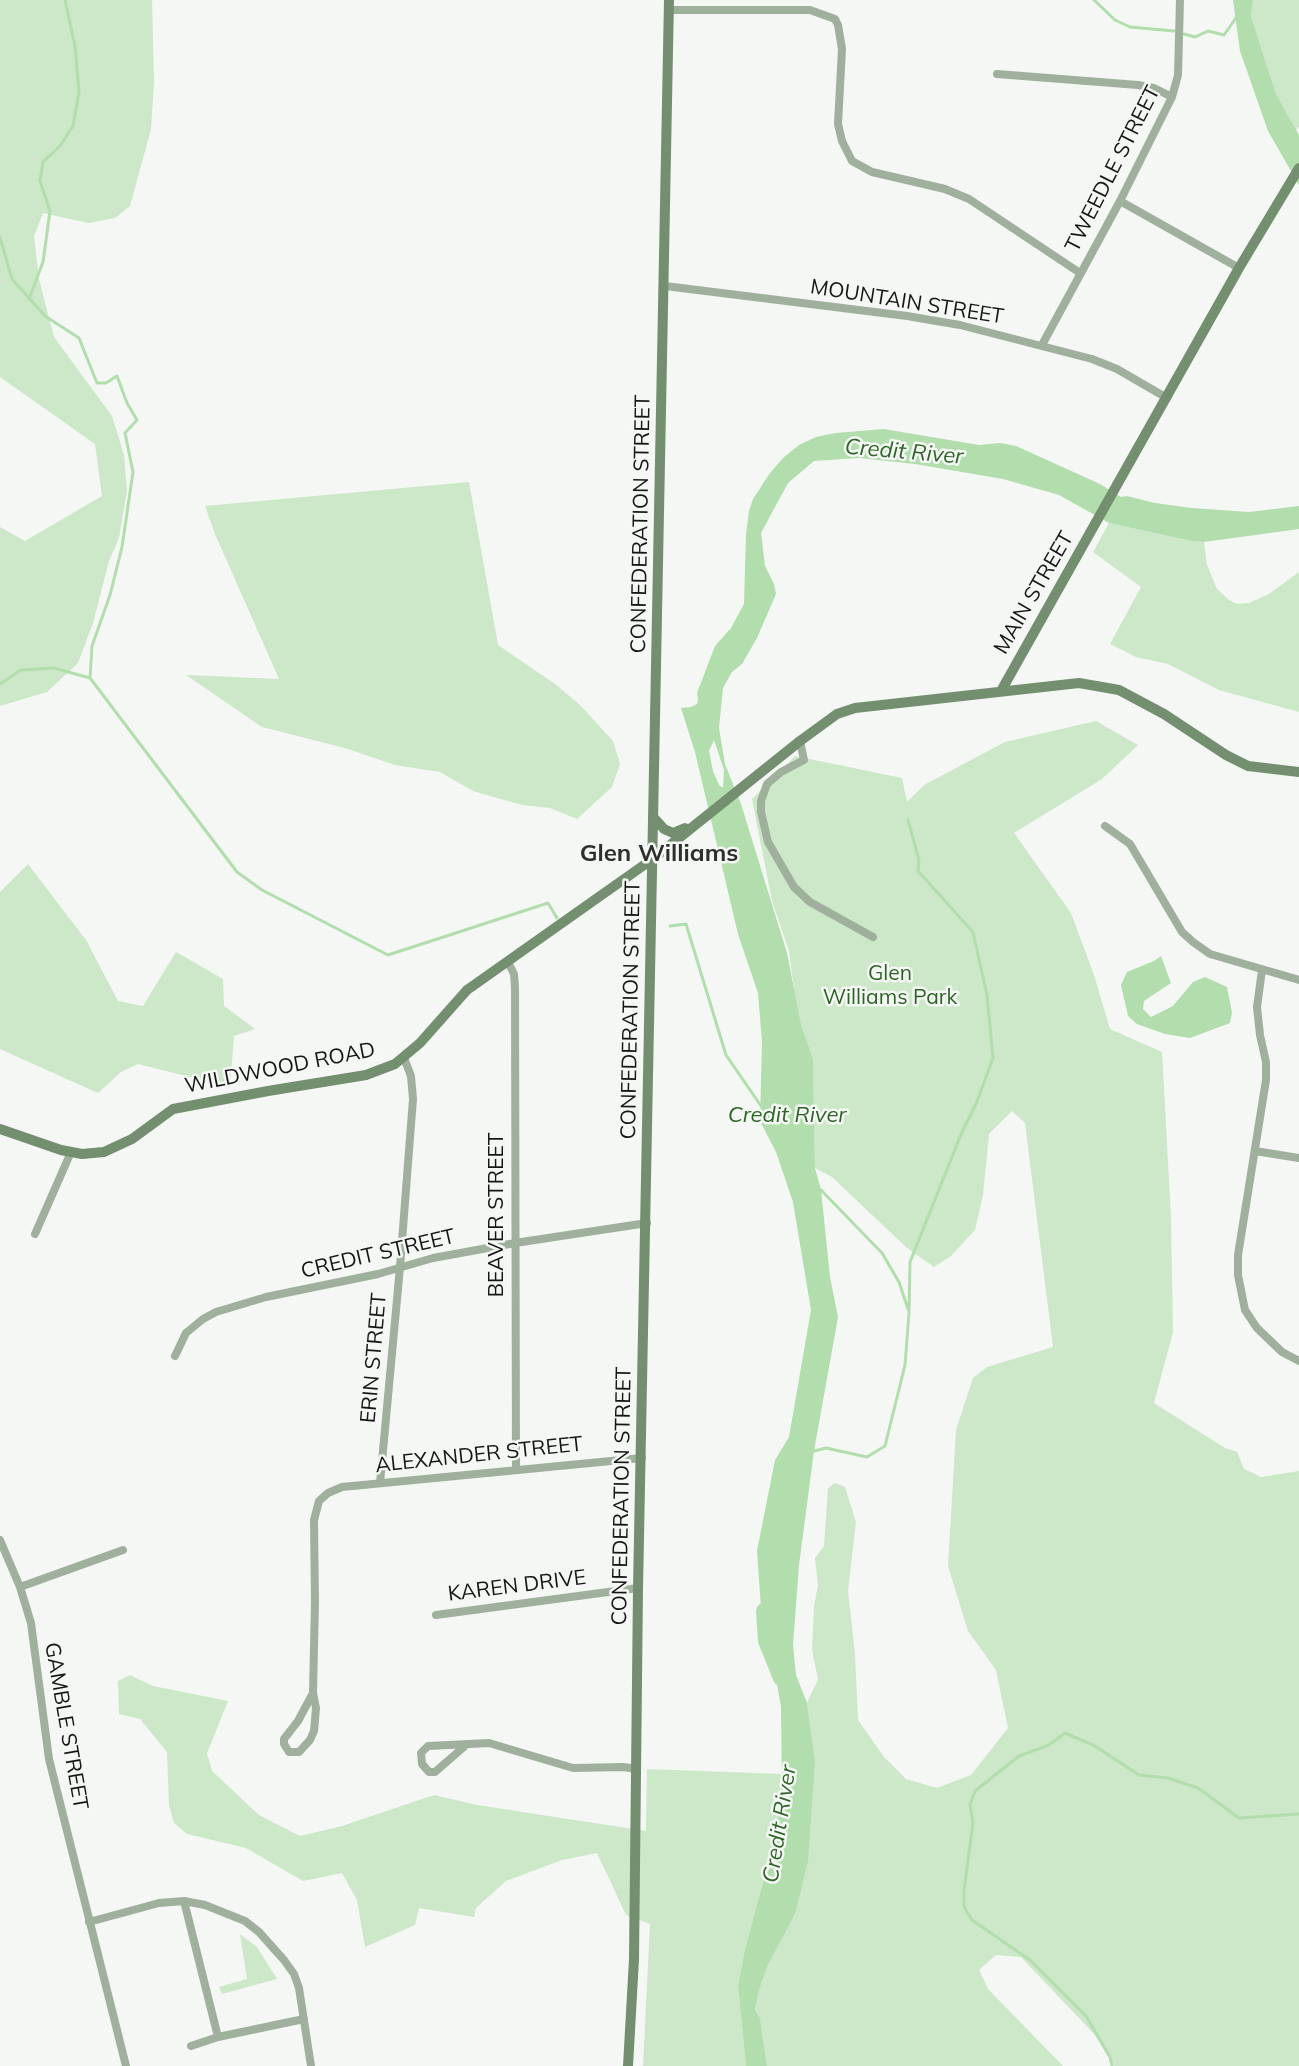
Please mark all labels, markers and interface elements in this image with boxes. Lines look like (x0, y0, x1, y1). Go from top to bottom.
street label: TWEEDLE STREET (1060, 82, 1166, 256)
street label: MOUNTAIN STREET (809, 274, 1005, 330)
street label: CONFEDERATION STREET (626, 394, 656, 654)
water label: Credit River (844, 434, 964, 470)
street label: MAIN STREET (989, 527, 1079, 659)
district label: Glen Williams (580, 840, 738, 868)
street label: CONFEDERATION STREET (616, 880, 646, 1140)
park label: Glen Williams Park (823, 961, 957, 1011)
street label: WILDWOOD ROAD (183, 1037, 377, 1099)
water label: Credit River (728, 1102, 846, 1128)
street label: BEAVER STREET (484, 1133, 510, 1297)
street label: CREDIT STREET (298, 1224, 458, 1284)
street label: ERIN STREET (356, 1292, 392, 1424)
street label: CONFEDERATION STREET (607, 1366, 637, 1626)
street label: ALEXANDER STREET (374, 1432, 584, 1478)
street label: KAREN DRIVE (447, 1565, 587, 1607)
street label: GAMBLE STREET (39, 1640, 93, 1812)
water label: Credit River (758, 1763, 802, 1885)

